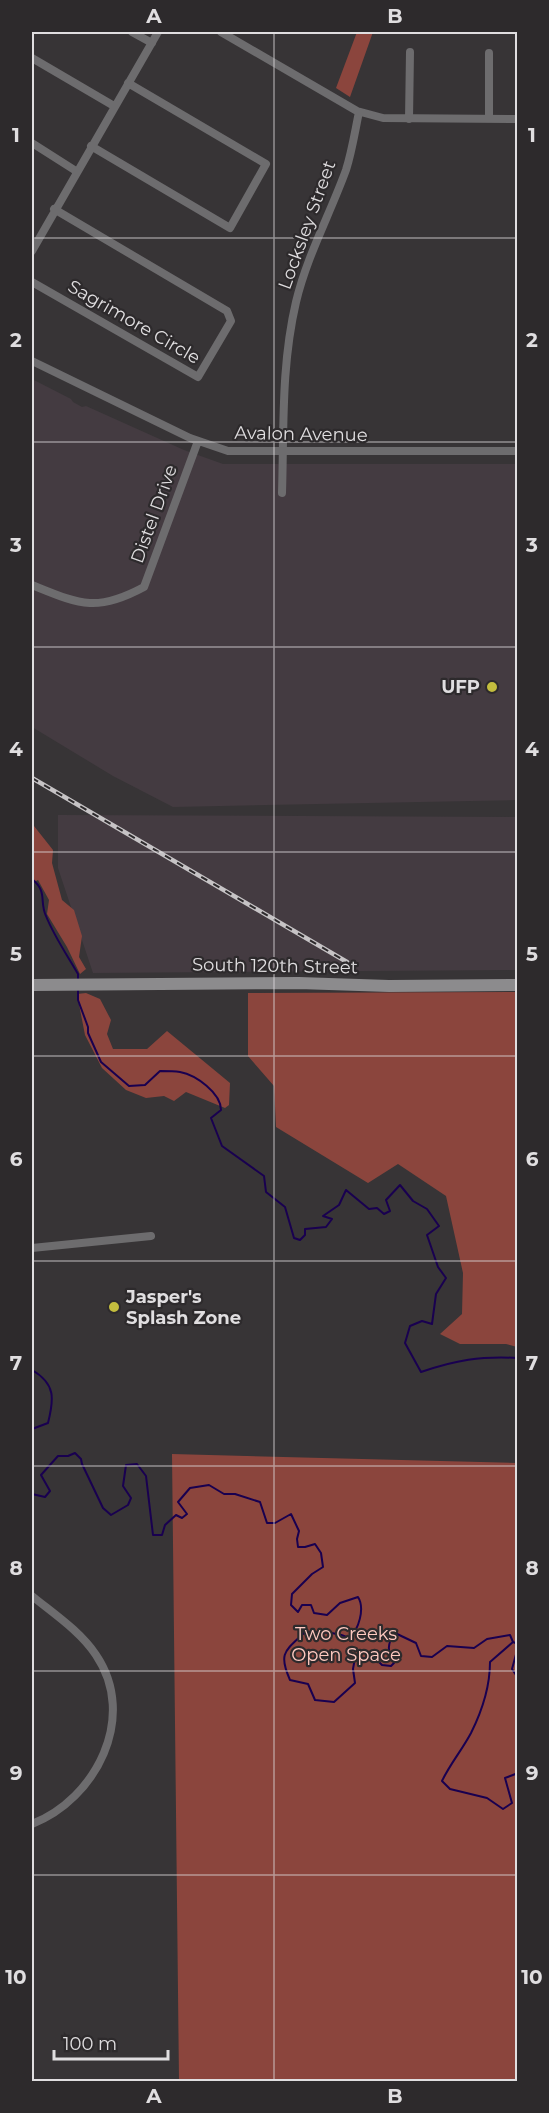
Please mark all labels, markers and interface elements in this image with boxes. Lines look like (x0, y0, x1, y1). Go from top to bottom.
text: A (145, 4, 162, 28)
text: B (387, 4, 403, 28)
text: 1 (12, 123, 20, 147)
text: 1 (528, 123, 536, 147)
street label: Locksley Street (273, 158, 341, 292)
street label: Sagrimore Circle (64, 275, 204, 369)
text: 2 (10, 328, 22, 352)
text: 2 (526, 328, 538, 352)
street label: Avalon Avenue (234, 422, 368, 446)
street label: Distel Drive (126, 462, 182, 566)
text: 3 (9, 533, 22, 557)
text: 3 (525, 533, 538, 557)
place label: UFP (441, 676, 480, 698)
marker: UFP (485, 680, 499, 694)
text: 4 (9, 737, 23, 761)
text: 4 (525, 737, 539, 761)
text: 5 (10, 942, 22, 966)
text: 5 (526, 942, 538, 966)
street label: South 120th Street (192, 954, 358, 978)
text: 6 (10, 1147, 23, 1171)
text: 6 (526, 1147, 539, 1171)
place label: Jasper's Splash Zone (125, 1286, 241, 1329)
marker: Jasper's Splash Zone (107, 1300, 121, 1314)
text: 7 (10, 1351, 22, 1375)
text: 7 (526, 1351, 538, 1375)
text: 8 (9, 1556, 23, 1580)
text: 8 (525, 1556, 539, 1580)
park label: Two Creeks Open Space (291, 1623, 401, 1666)
text: 9 (10, 1761, 22, 1785)
text: 9 (526, 1761, 538, 1785)
text: 10 (5, 1965, 27, 1989)
text: 10 (521, 1965, 543, 1989)
scale bar (54, 2023, 168, 2061)
text: 100 m (63, 2033, 117, 2055)
text: A (145, 2084, 162, 2108)
text: B (387, 2084, 403, 2108)

